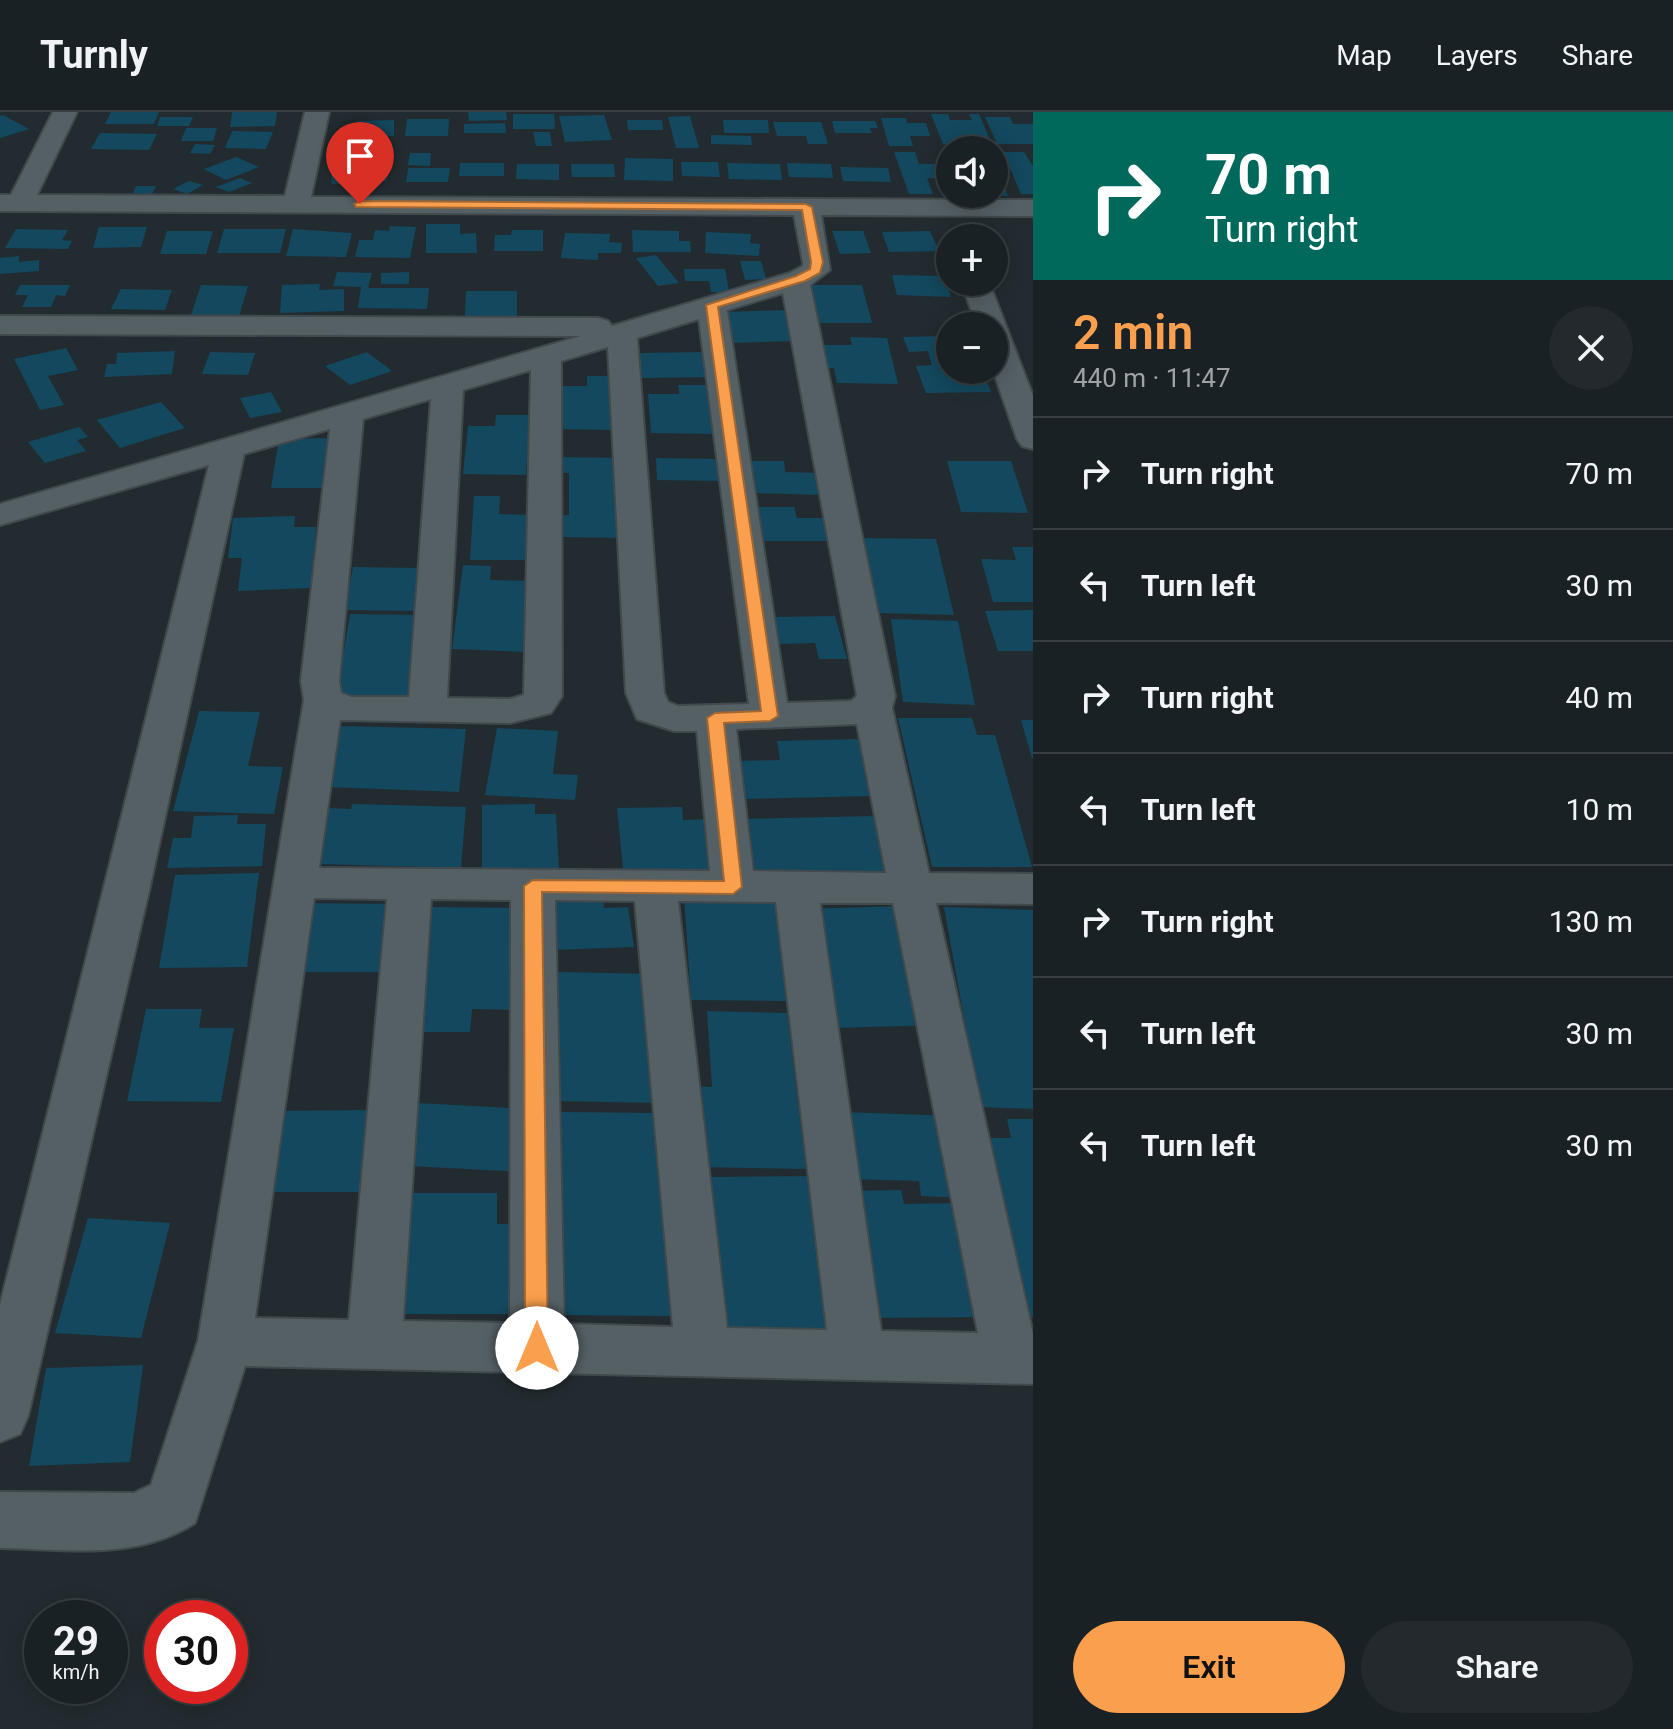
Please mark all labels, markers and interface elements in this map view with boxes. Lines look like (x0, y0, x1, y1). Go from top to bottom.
text: Turnly (40, 33, 148, 77)
text: Map (1336, 39, 1392, 72)
text: Layers (1436, 39, 1518, 72)
text: Share (1562, 39, 1633, 72)
pin (326, 122, 394, 204)
icon: arrive (338, 134, 382, 178)
map controls (936, 136, 1008, 384)
button: sound (936, 136, 1008, 208)
text: 70 m (1205, 142, 1332, 208)
icon: right (1073, 144, 1177, 248)
text: Turn right (1205, 209, 1358, 251)
button: + (936, 224, 1008, 296)
text: 2 min (1073, 304, 1193, 361)
button: close (1549, 306, 1633, 390)
button: − (936, 312, 1008, 384)
text: 440 m · 11:47 (1073, 363, 1231, 393)
icon: right (1073, 451, 1117, 495)
text: Turn right (1141, 456, 1274, 491)
text: 70 m (1566, 456, 1633, 491)
icon: left (1073, 563, 1117, 607)
text: Turn left (1141, 568, 1256, 603)
text: 30 m (1566, 568, 1633, 603)
icon: right (1073, 675, 1117, 719)
text: Turn right (1141, 680, 1274, 715)
text: 40 m (1566, 680, 1633, 715)
icon: left (1073, 787, 1117, 831)
text: Turn left (1141, 792, 1256, 827)
text: 10 m (1566, 792, 1633, 827)
icon: right (1073, 899, 1117, 943)
text: Turn right (1141, 904, 1274, 939)
text: 130 m (1549, 904, 1633, 939)
icon: left (1073, 1011, 1117, 1055)
text: Turn left (1141, 1016, 1256, 1051)
text: 30 m (1566, 1016, 1633, 1051)
icon: left (1073, 1123, 1117, 1167)
text: Turn left (1141, 1128, 1256, 1163)
text: 30 m (1566, 1128, 1633, 1163)
position arrow (495, 1306, 579, 1390)
speed limit sign: 30 (144, 1600, 248, 1704)
text: 29 (53, 1618, 99, 1665)
button: Exit (1073, 1621, 1345, 1713)
button: Share (1361, 1621, 1633, 1713)
text: km/h (53, 1660, 99, 1684)

